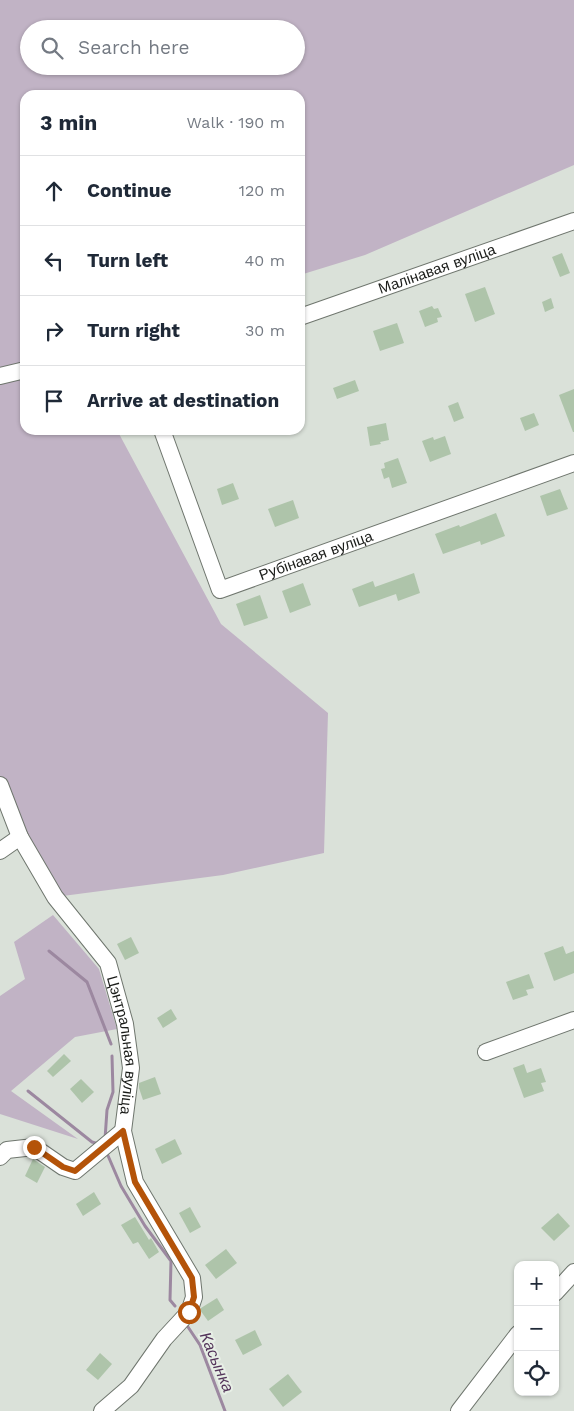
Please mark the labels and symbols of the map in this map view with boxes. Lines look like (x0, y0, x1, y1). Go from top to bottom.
street label: Малінавая вуліца (376, 240, 498, 298)
street label: Рубінавая вуліца (257, 527, 376, 584)
street label: Цэнтральная вуліца (103, 974, 140, 1116)
route end (23, 1136, 46, 1159)
route start (178, 1301, 201, 1324)
water label: Касынка (196, 1329, 238, 1395)

